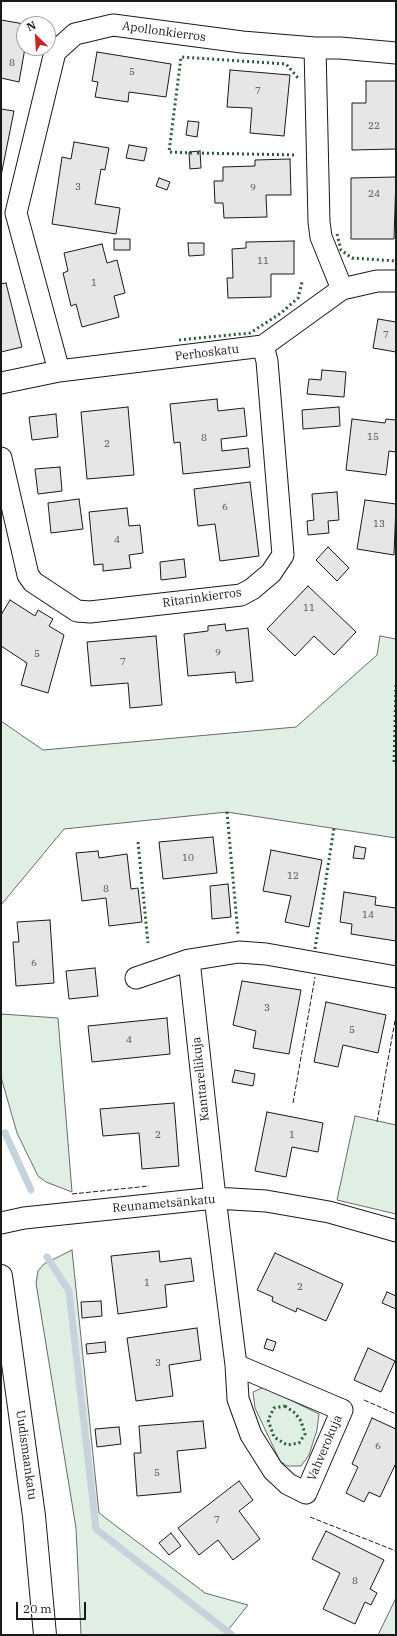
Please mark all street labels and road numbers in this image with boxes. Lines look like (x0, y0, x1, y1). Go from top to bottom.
street label: Apollonkierros (121, 19, 207, 45)
street label: Perhoskatu (174, 342, 240, 364)
street label: Ritarinkierros (161, 585, 243, 611)
street label: Kanttarellikuja (189, 1036, 213, 1122)
street label: Reunametsänkatu (112, 1192, 216, 1216)
street label: Uudismaankatu (13, 1409, 39, 1501)
street label: Vahverokuja (305, 1413, 345, 1483)

